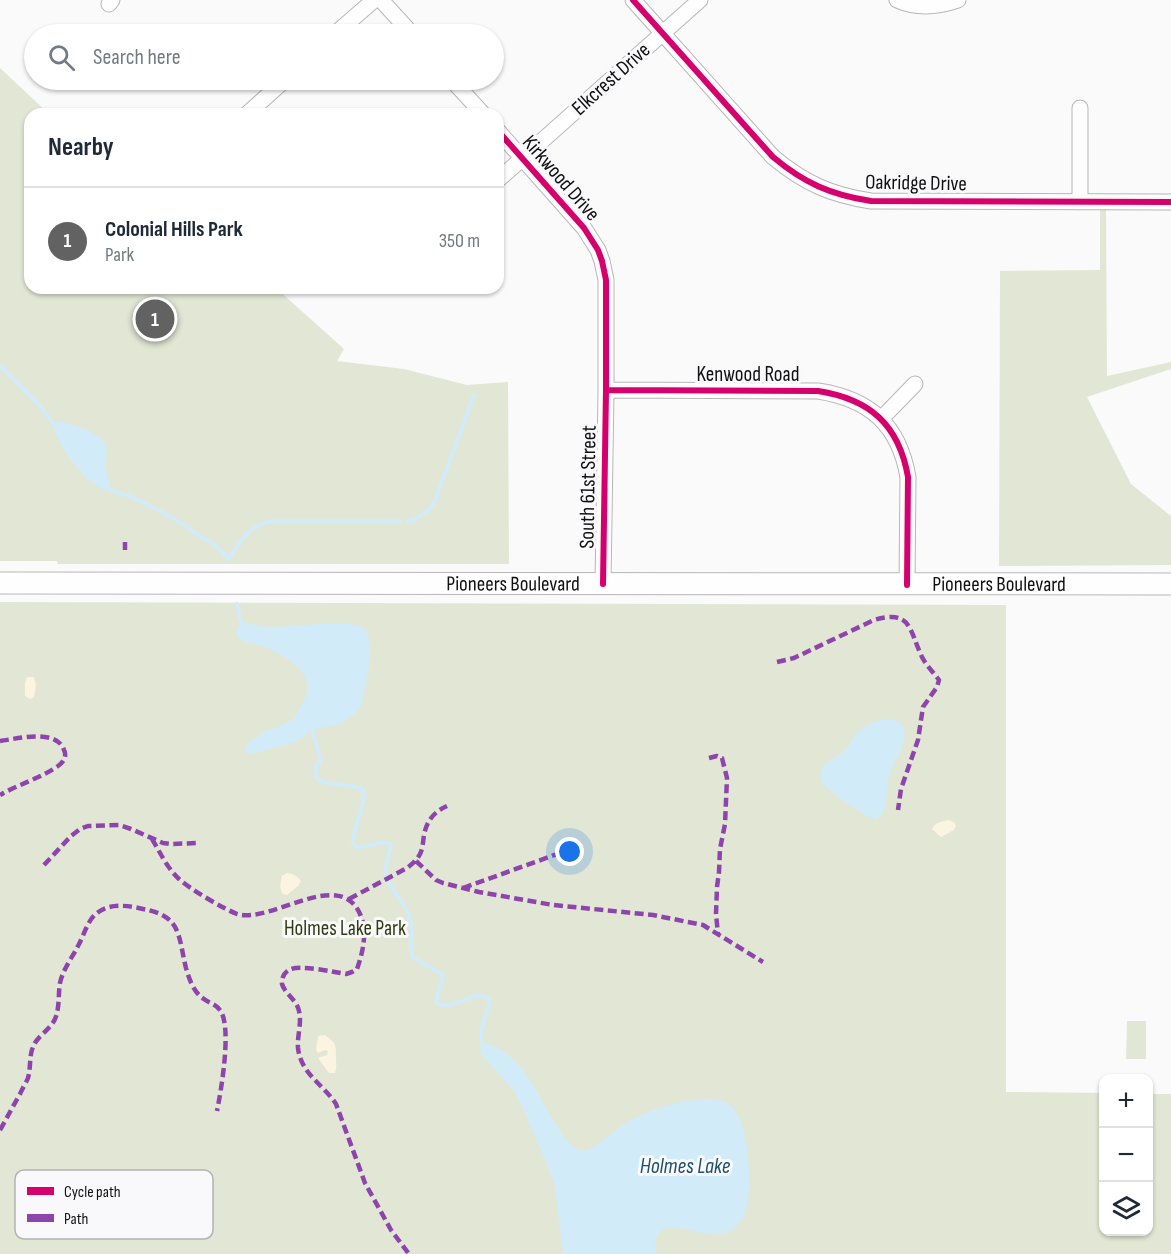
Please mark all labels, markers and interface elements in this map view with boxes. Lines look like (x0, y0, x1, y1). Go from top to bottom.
search box (24, 24, 504, 90)
street label: Elkcrest Drive (567, 37, 655, 121)
icon: search (45, 41, 78, 74)
text: Search here (93, 44, 180, 71)
street label: Kirkwood Drive (517, 130, 605, 226)
text: Nearby (48, 132, 114, 163)
street label: Oakridge Drive (865, 170, 967, 196)
text: Colonial Hills Park (105, 216, 243, 243)
text: 1 (64, 229, 71, 253)
text: 350 m (439, 229, 480, 253)
text: Park (105, 243, 134, 267)
pin: 1 (136, 296, 174, 342)
street label: Kenwood Road (697, 362, 799, 387)
street label: South 61st Street (574, 425, 602, 549)
street label: Pioneers Boulevard (446, 571, 580, 596)
street label: Pioneers Boulevard (932, 571, 1066, 596)
your location (555, 837, 584, 866)
park label: Holmes Lake Park (284, 916, 406, 941)
map controls (1099, 1074, 1153, 1236)
button: + (1099, 1074, 1153, 1128)
button: − (1099, 1128, 1153, 1182)
water label: Holmes Lake (640, 1153, 731, 1180)
legend (15, 1170, 213, 1239)
button: layers (1099, 1182, 1153, 1236)
text: Cycle path (64, 1183, 121, 1202)
text: Path (64, 1210, 88, 1229)

